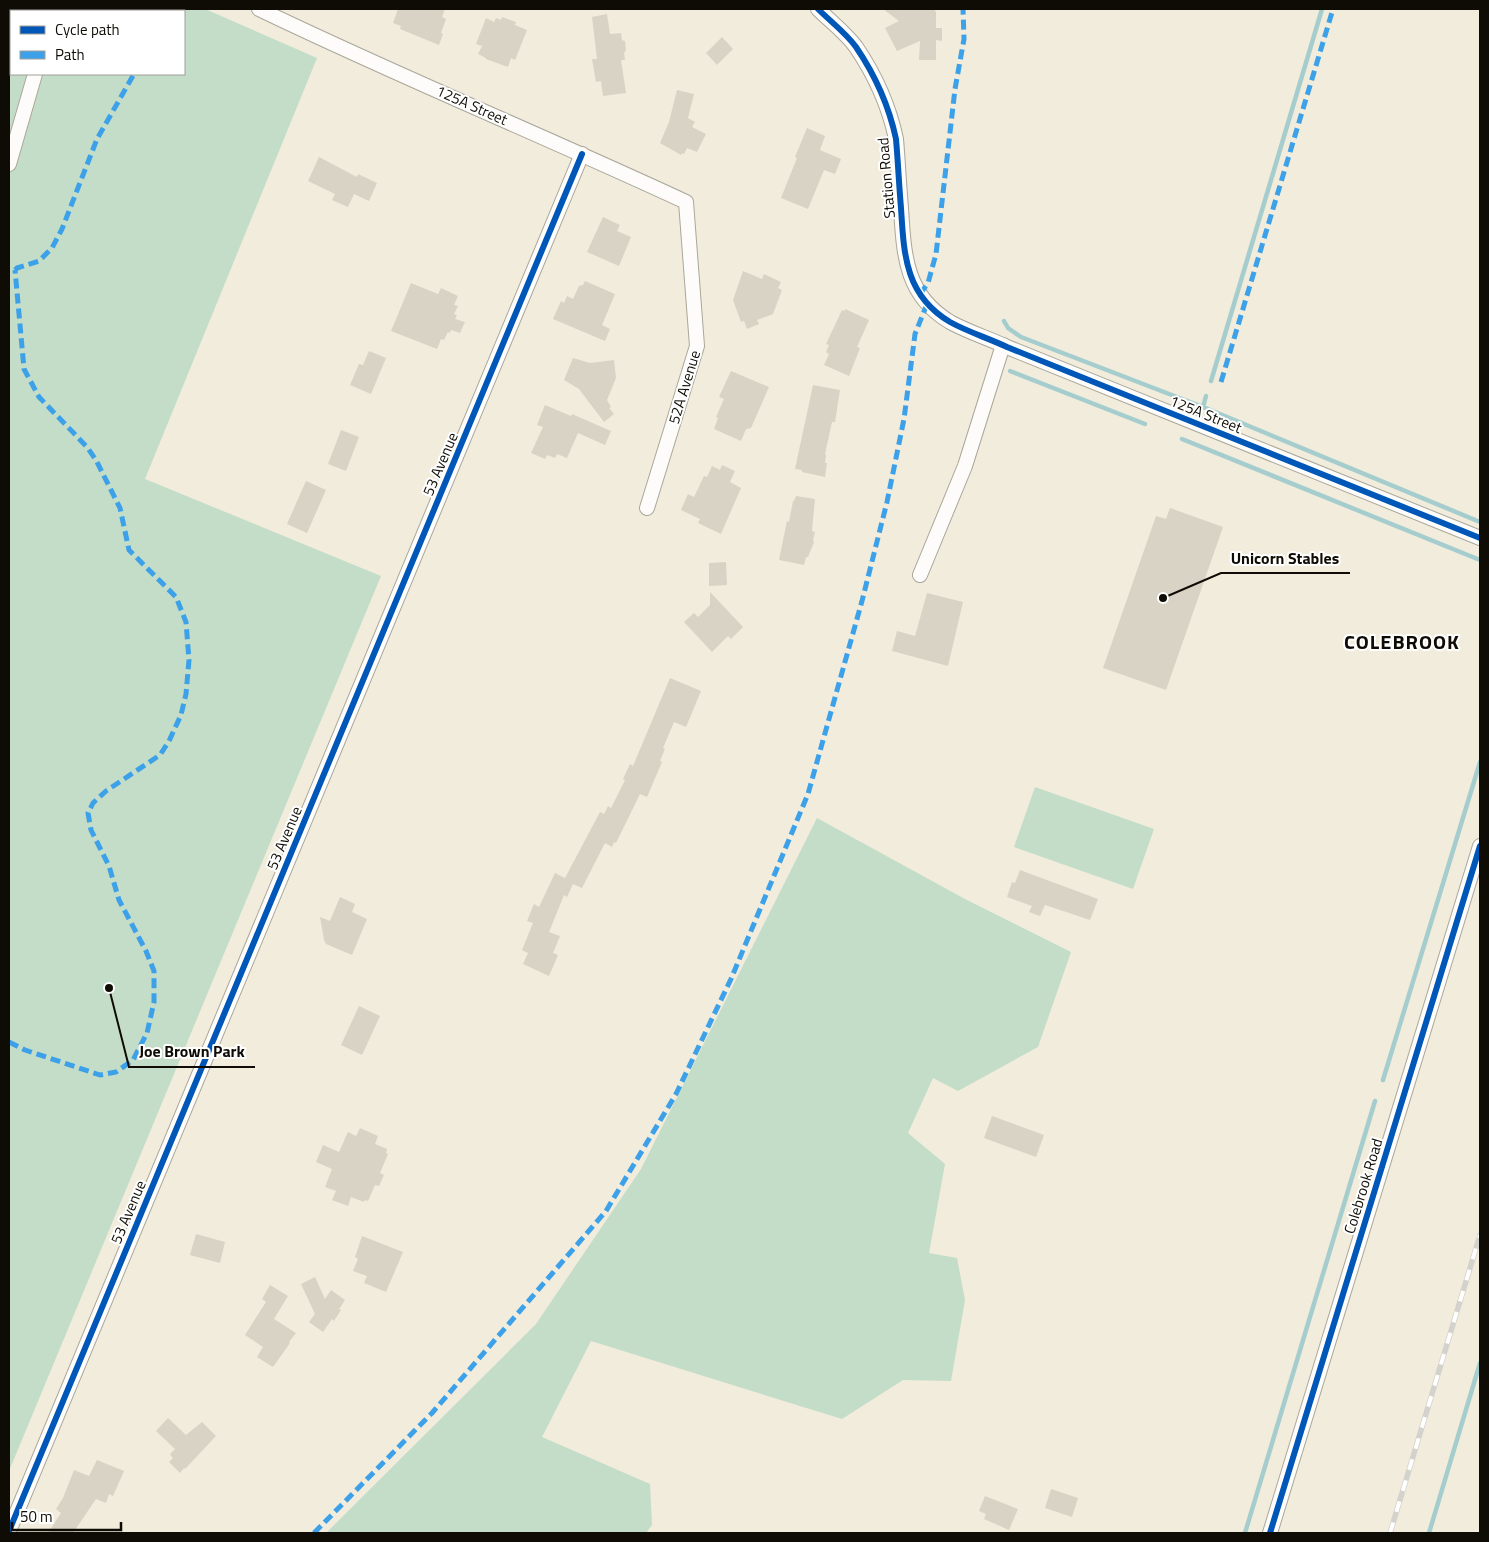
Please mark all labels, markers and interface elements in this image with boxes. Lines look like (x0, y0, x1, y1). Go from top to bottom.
legend (10, 10, 185, 75)
text: Cycle path (55, 18, 120, 41)
text: Path (55, 43, 85, 66)
street label: 125A Street (433, 79, 512, 131)
street label: Station Road (871, 137, 901, 219)
street label: 52A Avenue (662, 347, 706, 427)
street label: 125A Street (1166, 389, 1246, 439)
street label: 53 Avenue (416, 429, 464, 499)
callout: Unicorn Stables (1221, 542, 1350, 573)
text: Unicorn Stables (1231, 546, 1339, 570)
district label: COLEBROOK (1344, 626, 1460, 657)
street label: 53 Avenue (260, 803, 308, 873)
callout: Joe Brown Park (129, 1036, 255, 1067)
text: Joe Brown Park (139, 1039, 246, 1063)
street label: Colebrook Road (1338, 1135, 1388, 1237)
street label: 53 Avenue (104, 1177, 152, 1247)
scale bar (12, 1500, 121, 1532)
text: 50 m (20, 1505, 53, 1528)

